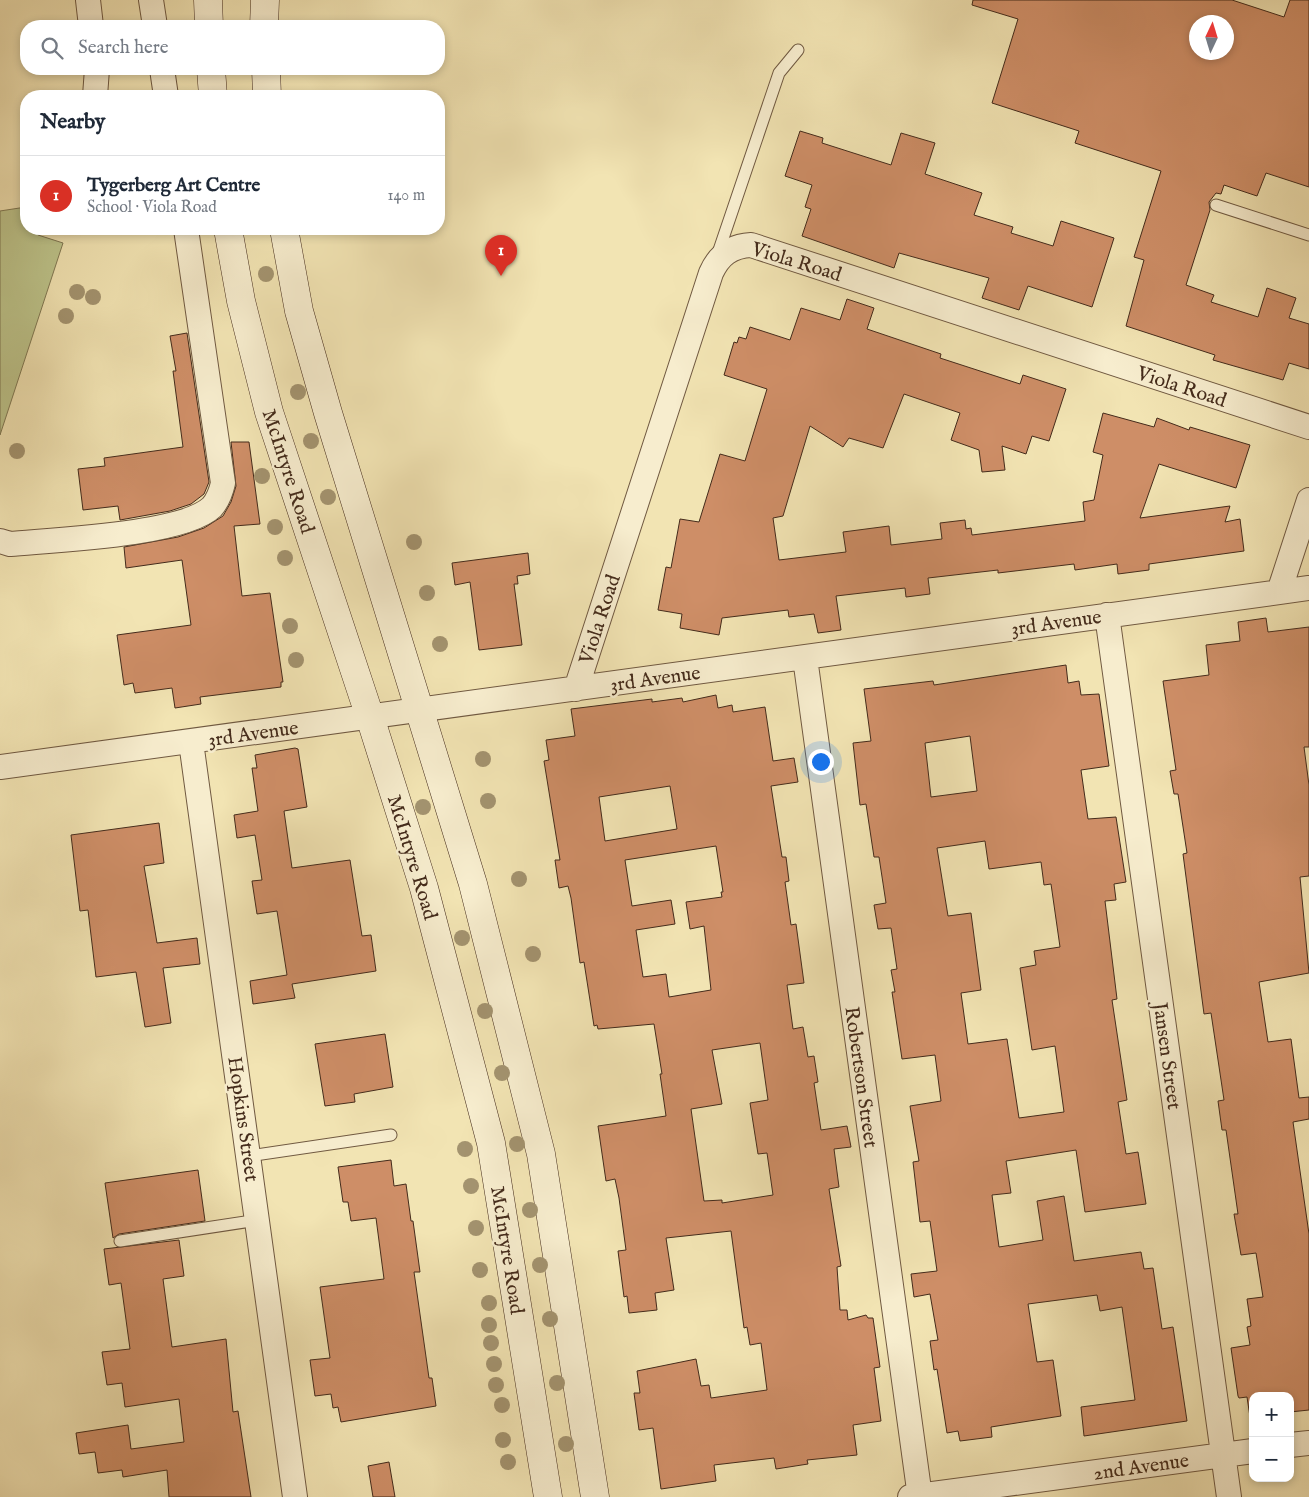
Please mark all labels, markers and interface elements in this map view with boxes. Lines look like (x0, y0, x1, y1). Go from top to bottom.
north arrow (1189, 15, 1234, 60)
search box (20, 20, 445, 75)
icon: search (38, 34, 66, 62)
text: Search here (78, 36, 169, 60)
text: Nearby (40, 109, 105, 136)
text: Tygerberg Art Centre (87, 174, 260, 198)
text: 1 (53, 186, 59, 206)
text: 140 m (387, 186, 425, 206)
text: School · Viola Road (87, 198, 217, 218)
pin: 1 (485, 235, 517, 276)
street label: Viola Road (748, 237, 845, 288)
street label: Viola Road (1133, 361, 1230, 414)
street label: McIntyre Road (256, 406, 320, 537)
street label: Viola Road (574, 571, 627, 668)
street label: 3rd Avenue (1009, 605, 1103, 642)
street label: 3rd Avenue (608, 661, 702, 698)
street label: 3rd Avenue (206, 716, 300, 753)
your location (808, 749, 834, 775)
street label: McIntyre Road (381, 792, 443, 923)
street label: Jansen Street (1146, 999, 1186, 1111)
street label: Robertson Street (838, 1005, 883, 1150)
street label: Hopkins Street (221, 1055, 264, 1184)
street label: McIntyre Road (484, 1184, 529, 1316)
map controls (1249, 1392, 1294, 1482)
button: + (1249, 1392, 1294, 1437)
button: − (1249, 1437, 1294, 1482)
street label: 2nd Avenue (1092, 1448, 1191, 1487)

